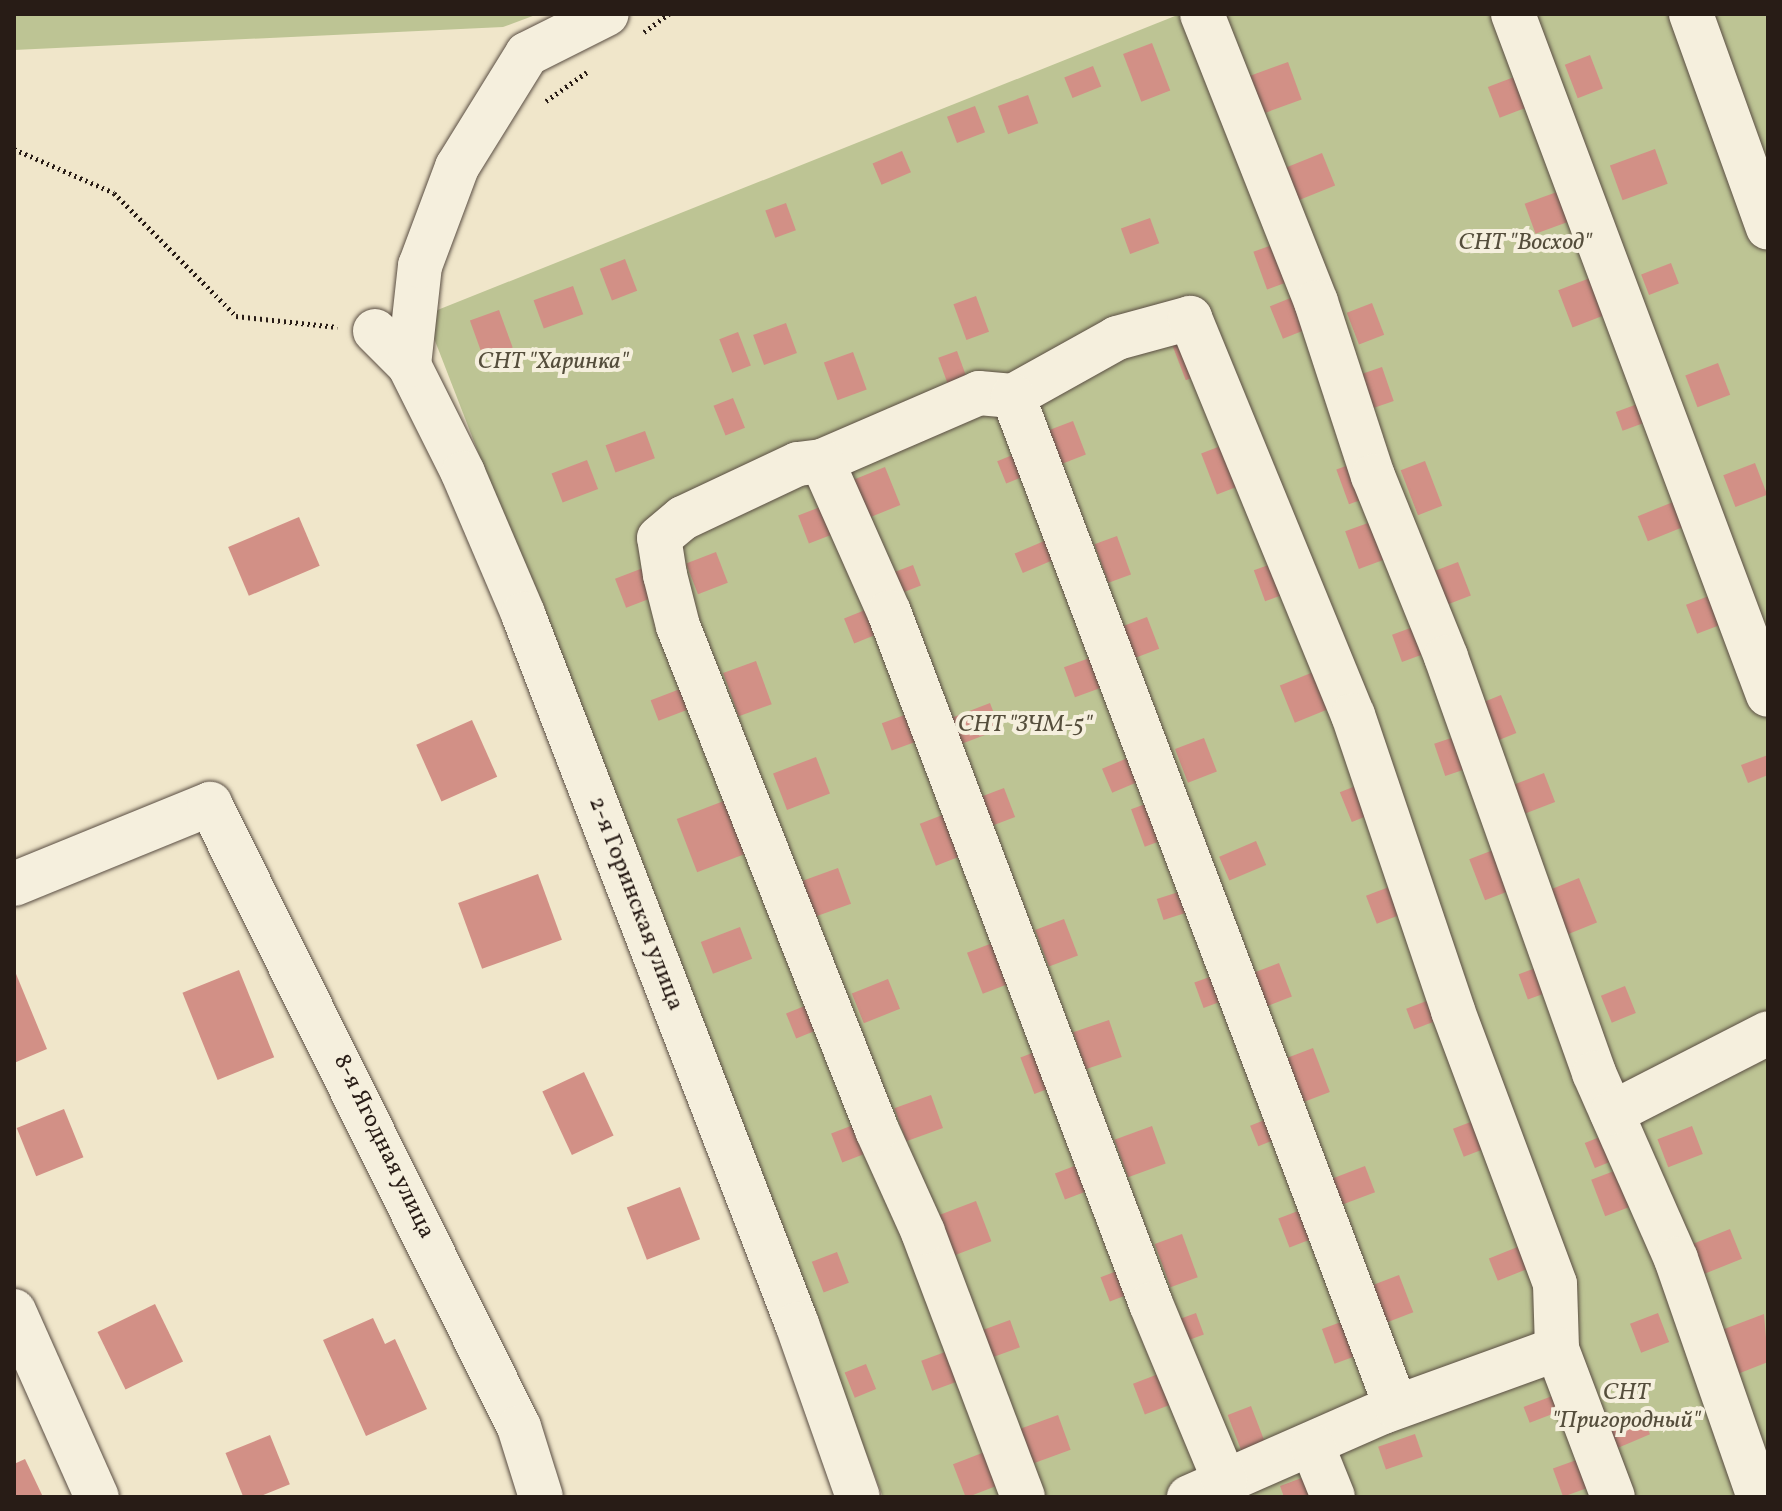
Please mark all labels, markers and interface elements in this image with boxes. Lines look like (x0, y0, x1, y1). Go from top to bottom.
park label: СНТ "Восход" (1458, 230, 1592, 258)
park label: СНТ "Харинка" (477, 349, 629, 377)
park label: СНТ "ЗЧМ-5" (958, 712, 1092, 740)
street label: 2-я Горинская улица (581, 793, 689, 1015)
street label: 8-я Ягодная улица (326, 1050, 440, 1244)
park label: СНТ "Пригородный" (1551, 1380, 1701, 1436)

